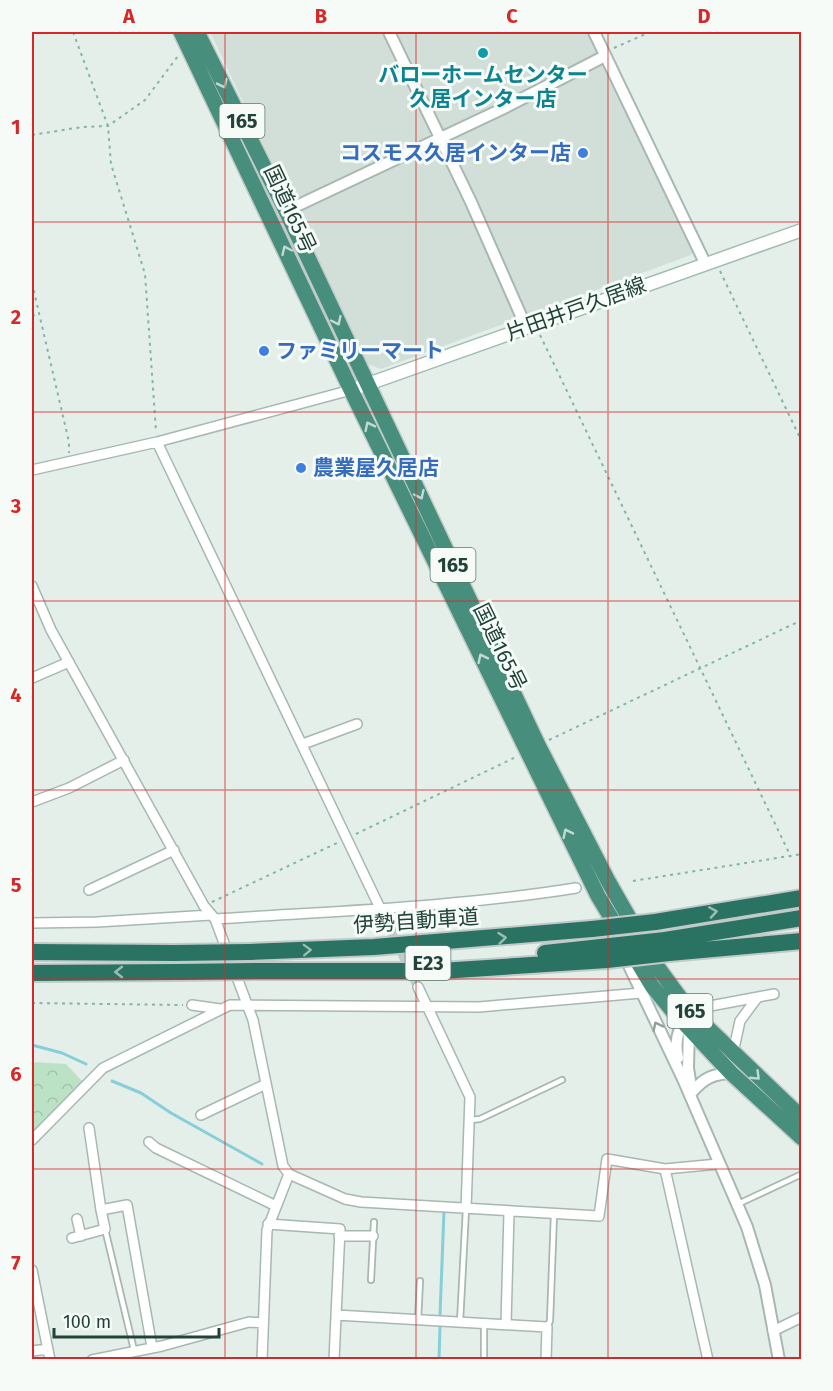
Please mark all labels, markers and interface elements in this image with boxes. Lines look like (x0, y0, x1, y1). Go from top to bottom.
text: A (122, 4, 136, 28)
text: B (315, 4, 327, 28)
text: C (506, 4, 518, 28)
text: D (697, 4, 711, 28)
marker: バローホームセンター 久居インター店 (476, 46, 490, 60)
place label: バローホームセンター 久居インター店 (378, 62, 588, 112)
one-way arrow (216, 78, 228, 89)
road number: 165 (220, 104, 264, 138)
text: 1 (11, 115, 21, 139)
place label: コスモス久居インター店 (340, 140, 571, 166)
marker: コスモス久居インター店 (576, 146, 590, 160)
street label: 国道165号 (258, 161, 322, 257)
one-way arrow (281, 245, 293, 256)
street label: 片田井戸久居線 (502, 272, 650, 346)
text: 2 (11, 305, 21, 329)
one-way arrow (330, 314, 342, 325)
place label: ファミリーマート (276, 338, 444, 364)
marker: ファミリーマート (257, 344, 271, 358)
one-way arrow (364, 422, 376, 433)
place label: 農業屋久居店 (313, 455, 439, 481)
marker: 農業屋久居店 (294, 461, 308, 475)
one-way arrow (412, 489, 424, 500)
text: 3 (10, 494, 21, 518)
road number: 165 (430, 548, 476, 582)
street label: 国道165号 (468, 599, 532, 695)
one-way arrow (477, 654, 489, 665)
text: 4 (10, 683, 22, 707)
one-way arrow (563, 829, 575, 840)
text: 5 (11, 873, 22, 897)
street label: 伊勢自動車道 (352, 904, 480, 938)
one-way arrow (708, 907, 717, 919)
one-way arrow (497, 932, 506, 945)
one-way arrow (303, 943, 312, 956)
road number: E23 (406, 946, 450, 980)
one-way arrow (115, 966, 124, 978)
road number: 165 (668, 994, 712, 1028)
one-way arrow (653, 1022, 665, 1033)
text: 6 (10, 1062, 22, 1086)
one-way arrow (749, 1069, 760, 1080)
text: 7 (11, 1251, 21, 1275)
scale bar (54, 1301, 219, 1339)
text: 100 m (63, 1311, 111, 1333)

